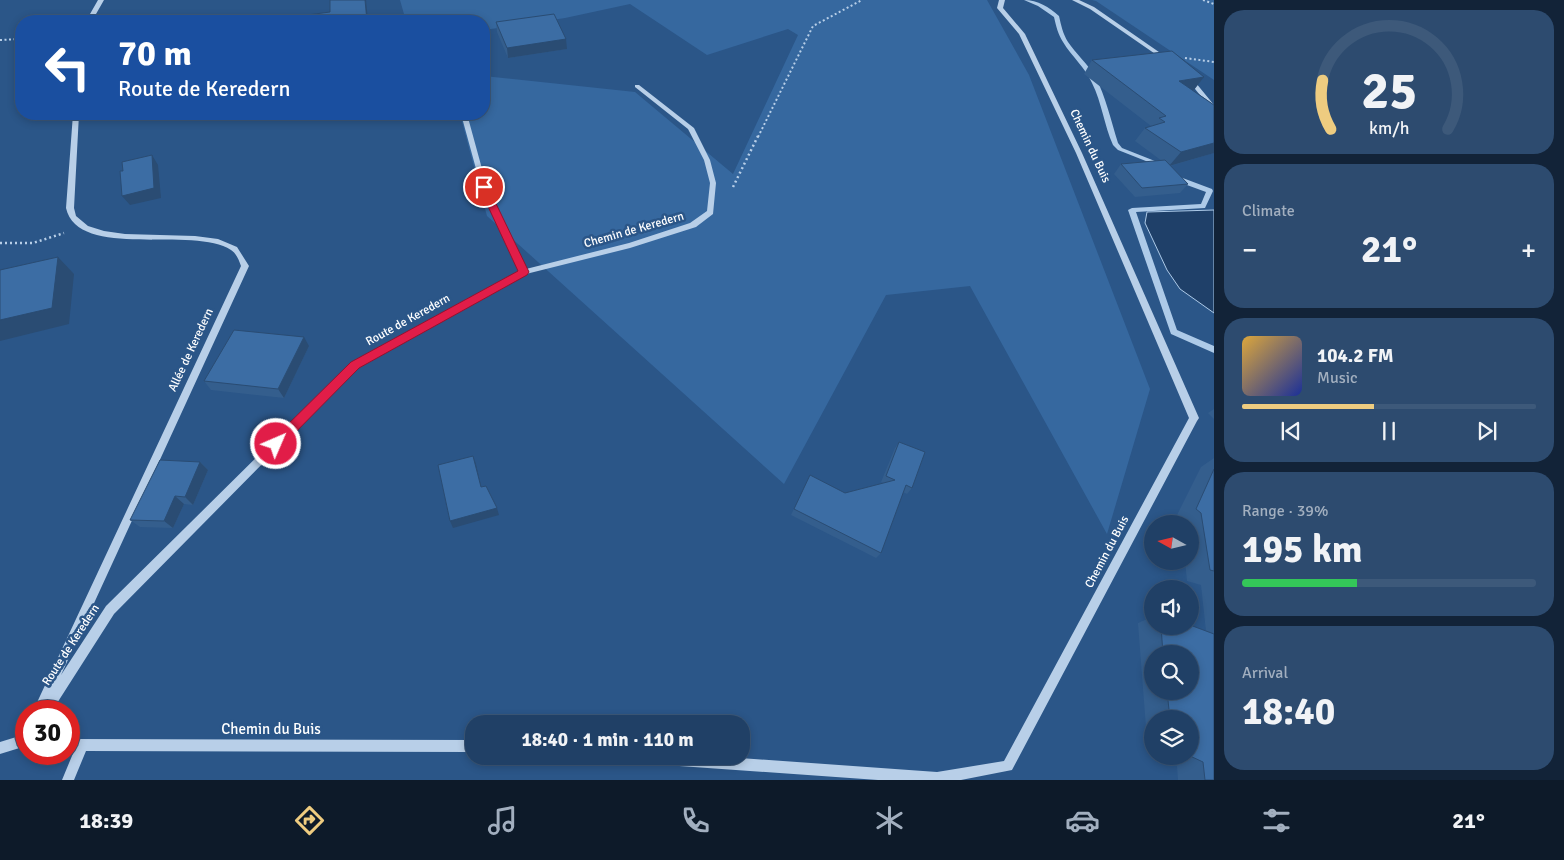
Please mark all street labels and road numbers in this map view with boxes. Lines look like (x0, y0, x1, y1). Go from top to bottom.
street label: Chemin du Buis (1066, 107, 1114, 185)
street label: Chemin de Keredern (582, 209, 686, 251)
street label: Route de Keredern (363, 291, 453, 349)
street label: Allée de Keredern (165, 306, 217, 394)
street label: Chemin du Buis (1082, 513, 1132, 591)
street label: Route de Keredern (39, 601, 103, 689)
street label: Chemin du Buis (221, 720, 321, 738)

